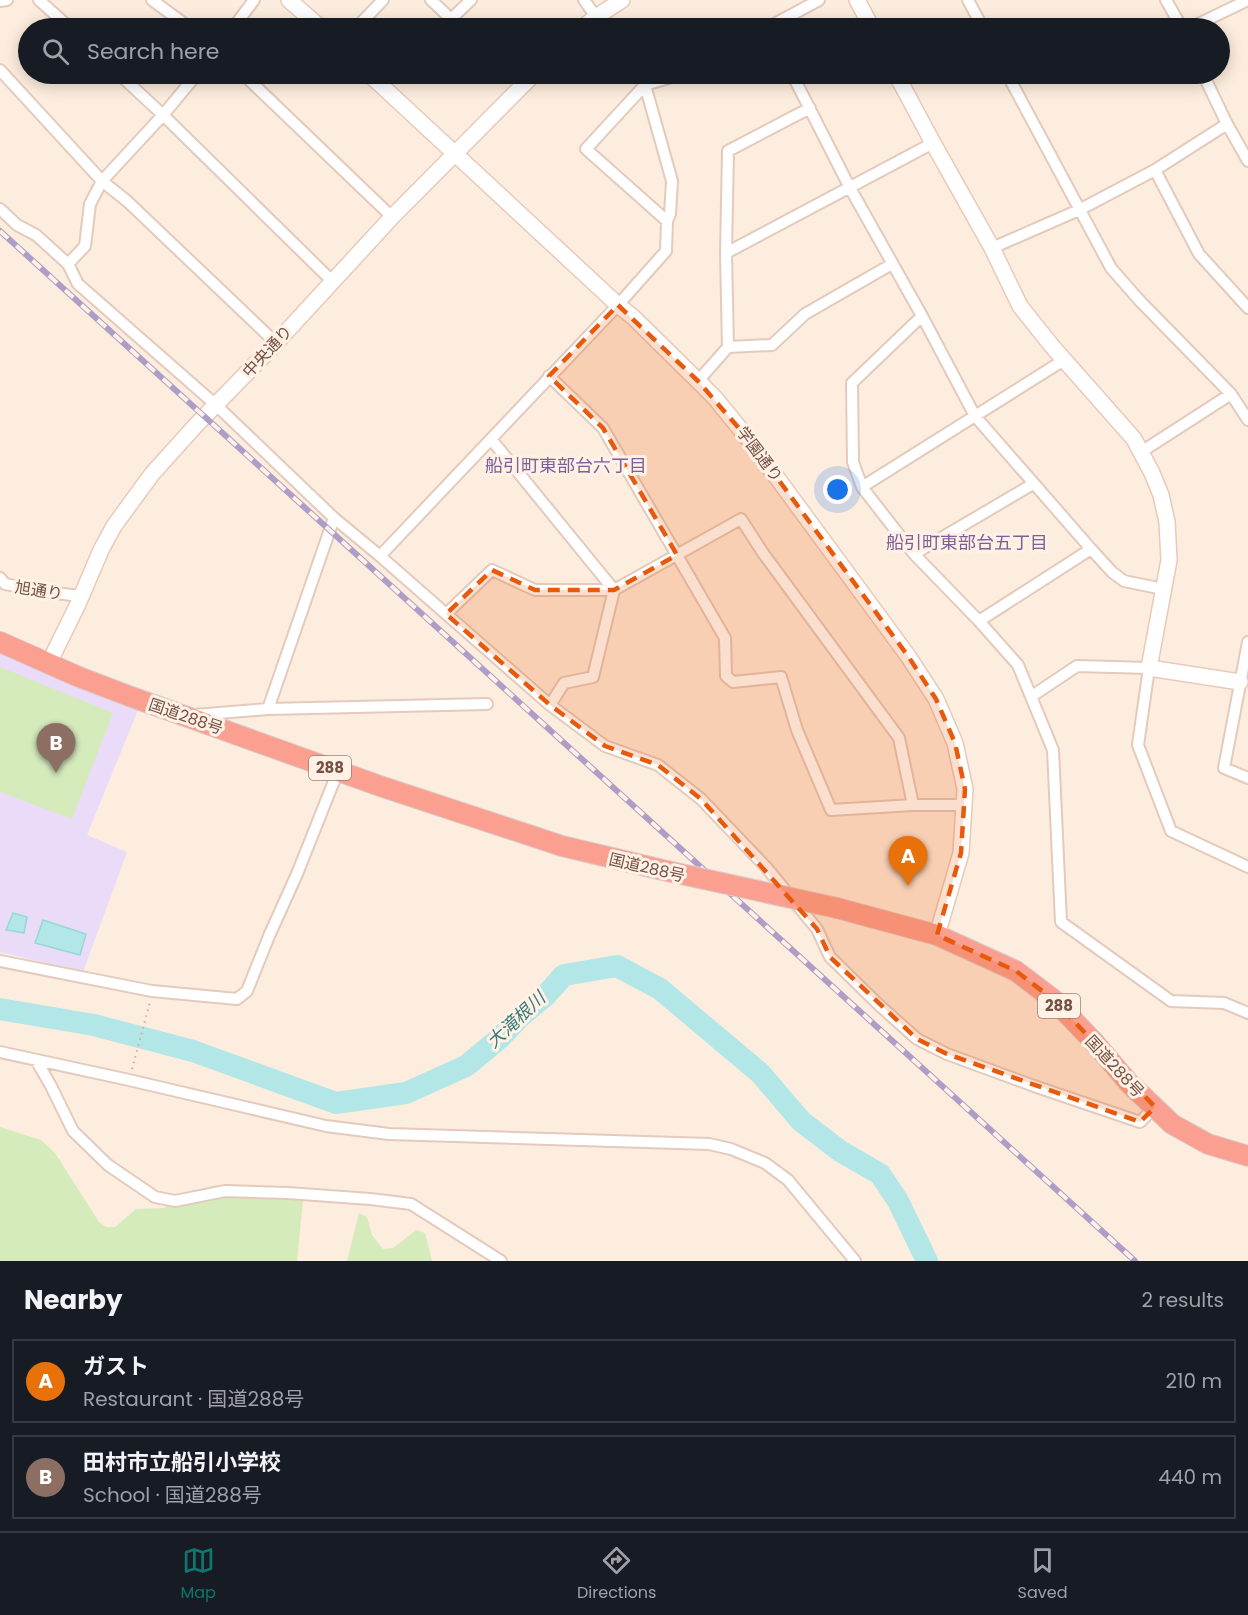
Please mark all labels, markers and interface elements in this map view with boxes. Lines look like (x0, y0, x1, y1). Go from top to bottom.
search box (18, 18, 1230, 84)
icon: search (39, 35, 72, 68)
text: Search here (87, 36, 220, 67)
street label: 中央通り (237, 320, 298, 383)
street label: 学園通り (731, 422, 788, 487)
district label: 船引町東部台六丁目 (485, 453, 647, 478)
your location (823, 475, 852, 504)
district label: 船引町東部台五丁目 (886, 530, 1048, 555)
street label: 旭通り (13, 575, 64, 606)
street label: 国道288号 (145, 693, 226, 740)
pin: B (36, 724, 76, 773)
road number: 288 (309, 756, 351, 780)
pin: A (888, 836, 928, 886)
street label: 国道288号 (607, 848, 687, 887)
water label: 大滝根川 (481, 985, 552, 1053)
road number: 288 (1038, 994, 1080, 1018)
street label: 国道288号 (1080, 1030, 1149, 1102)
text: Nearby (24, 1282, 122, 1318)
text: 2 results (1141, 1286, 1224, 1314)
text: ガスト (83, 1351, 149, 1382)
text: A (38, 1367, 53, 1395)
text: 210 m (1166, 1367, 1222, 1395)
text: Restaurant · 国道288号 (83, 1385, 304, 1413)
text: 田村市立船引小学校 (83, 1447, 281, 1478)
text: B (39, 1463, 52, 1491)
text: 440 m (1158, 1463, 1222, 1491)
text: School · 国道288号 (83, 1481, 262, 1509)
tab: Map (181, 1544, 216, 1605)
tab: Directions (577, 1544, 656, 1605)
tab: Saved (1018, 1544, 1067, 1605)

